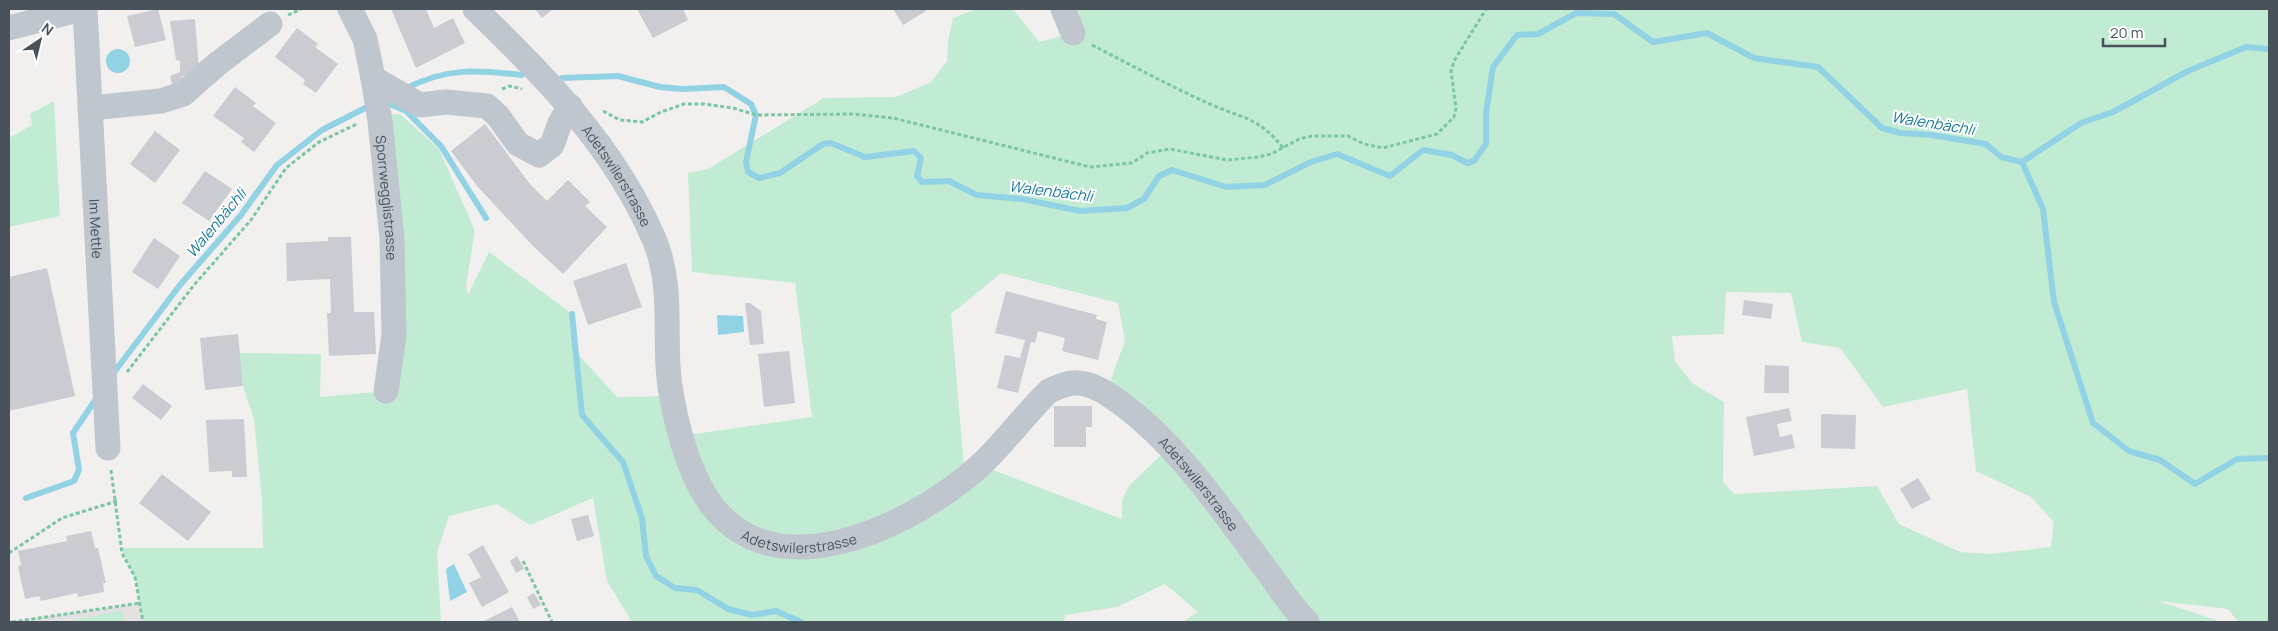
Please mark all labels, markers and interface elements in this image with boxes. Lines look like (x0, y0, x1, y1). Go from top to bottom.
north arrow (15, 15, 65, 65)
scale bar (2103, 15, 2166, 47)
text: N (38, 18, 57, 40)
text: 20 m (2110, 22, 2143, 43)
water label: Walenbächli (1890, 106, 1979, 140)
street label: Adetswilerstrasse (578, 121, 656, 229)
street label: Sporrwegglistrasse (372, 134, 402, 260)
water label: Walenbächli (1008, 175, 1096, 207)
water label: Walenbächli (181, 182, 253, 262)
street label: Im Mettle (85, 198, 108, 259)
street label: Adetswilerstrasse (1155, 432, 1244, 534)
street label: Adetswilerstrasse (738, 525, 859, 557)

